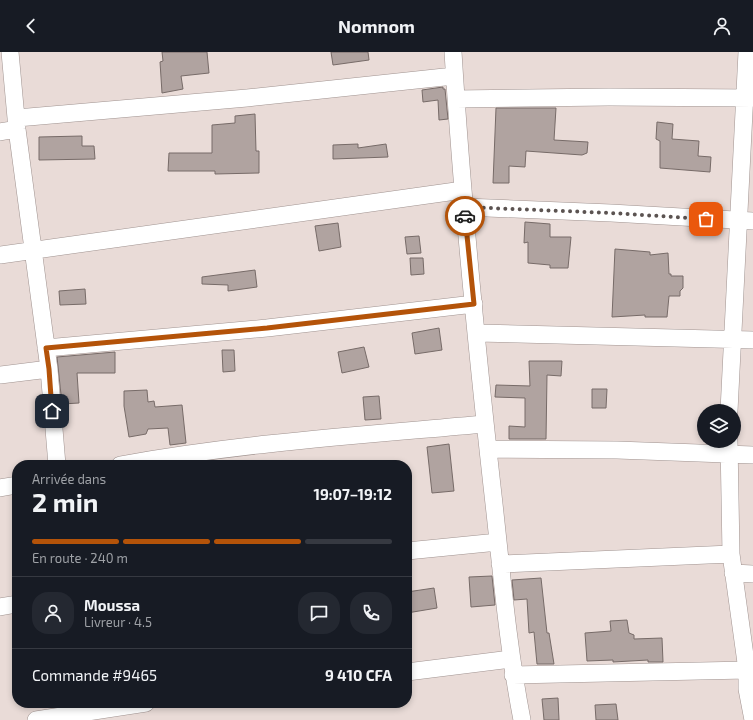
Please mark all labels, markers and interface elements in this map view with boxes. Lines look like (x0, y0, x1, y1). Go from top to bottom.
icon: back (20, 15, 42, 37)
text: Nomnom (338, 15, 415, 37)
icon: person (711, 15, 733, 37)
courier (445, 196, 485, 236)
pin (689, 202, 723, 236)
icon: car (454, 205, 476, 227)
icon: bag (695, 208, 717, 230)
pin (35, 394, 69, 428)
icon: home (41, 400, 63, 422)
map controls (697, 404, 741, 448)
button: layers (697, 404, 741, 448)
text: Arrivée dans (32, 471, 106, 487)
text: 19:07–19:12 (313, 485, 392, 503)
text: 2 min (32, 486, 98, 517)
text: En route · 240 m (32, 550, 128, 566)
button: person (32, 592, 74, 634)
button: chat (298, 592, 340, 634)
button: phone (350, 592, 392, 634)
text: Moussa (84, 596, 140, 614)
text: Livreur · 4.5 (84, 614, 152, 630)
text: Commande #9465 (32, 666, 157, 684)
text: 9 410 CFA (325, 666, 392, 684)

